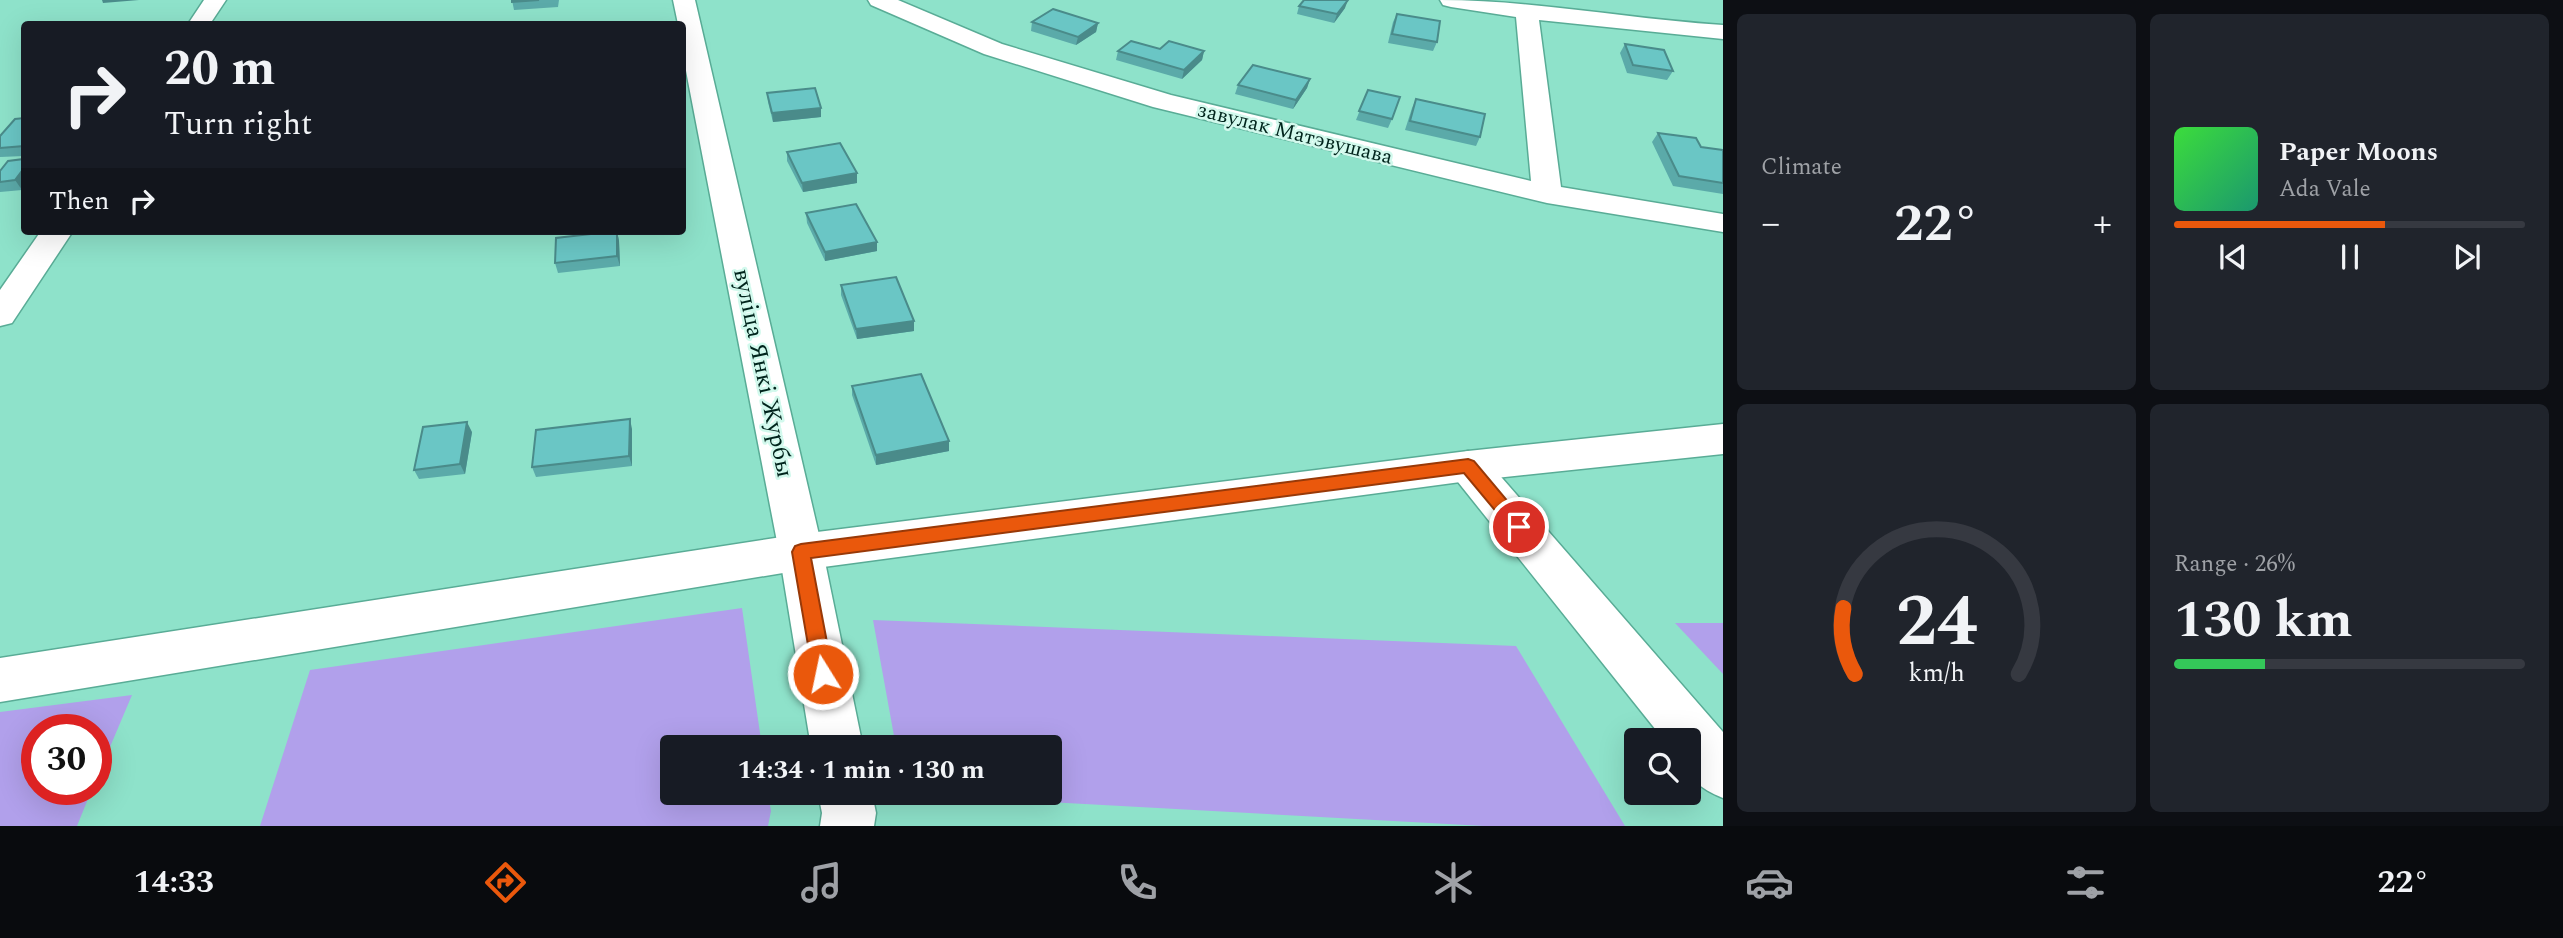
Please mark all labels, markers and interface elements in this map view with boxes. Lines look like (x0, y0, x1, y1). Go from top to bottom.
text: 20 m (164, 32, 275, 107)
icon: right (49, 49, 140, 140)
street label: завулак Матэвушава (1194, 94, 1397, 174)
text: Turn right (164, 100, 312, 149)
text: Paper Moons (2279, 132, 2438, 172)
text: Climate (1761, 150, 1842, 185)
text: Ada Vale (2279, 172, 2371, 207)
text: Then (49, 181, 109, 221)
icon: right (123, 182, 161, 220)
text: 22° (1894, 185, 1979, 264)
text: − (1761, 195, 1780, 253)
text: + (2093, 195, 2112, 253)
icon: previous (2214, 238, 2252, 276)
icon: pause (2331, 238, 2369, 276)
icon: next (2448, 238, 2486, 276)
street label: вуліца Янкі Журбы (723, 265, 803, 481)
pin (1489, 497, 1549, 557)
icon: arrive (1500, 508, 1538, 546)
text: Range · 26% (2174, 547, 2295, 582)
text: 24 (1896, 567, 1977, 678)
text: 130 km (2174, 581, 2353, 660)
position arrow (786, 637, 860, 711)
text: km/h (1908, 655, 1965, 693)
speed limit sign: 30 (21, 714, 112, 805)
map controls (1624, 728, 1701, 805)
button: search (1624, 728, 1701, 805)
text: 14:34 · 1 min · 130 m (737, 750, 985, 790)
text: 14:33 (134, 858, 214, 907)
icon: directions (481, 858, 530, 907)
icon: music (797, 858, 846, 907)
icon: phone (1113, 858, 1162, 907)
icon: climate (1429, 858, 1478, 907)
icon: car (1745, 858, 1794, 907)
icon: filters (2061, 858, 2110, 907)
text: 22° (2377, 858, 2429, 907)

